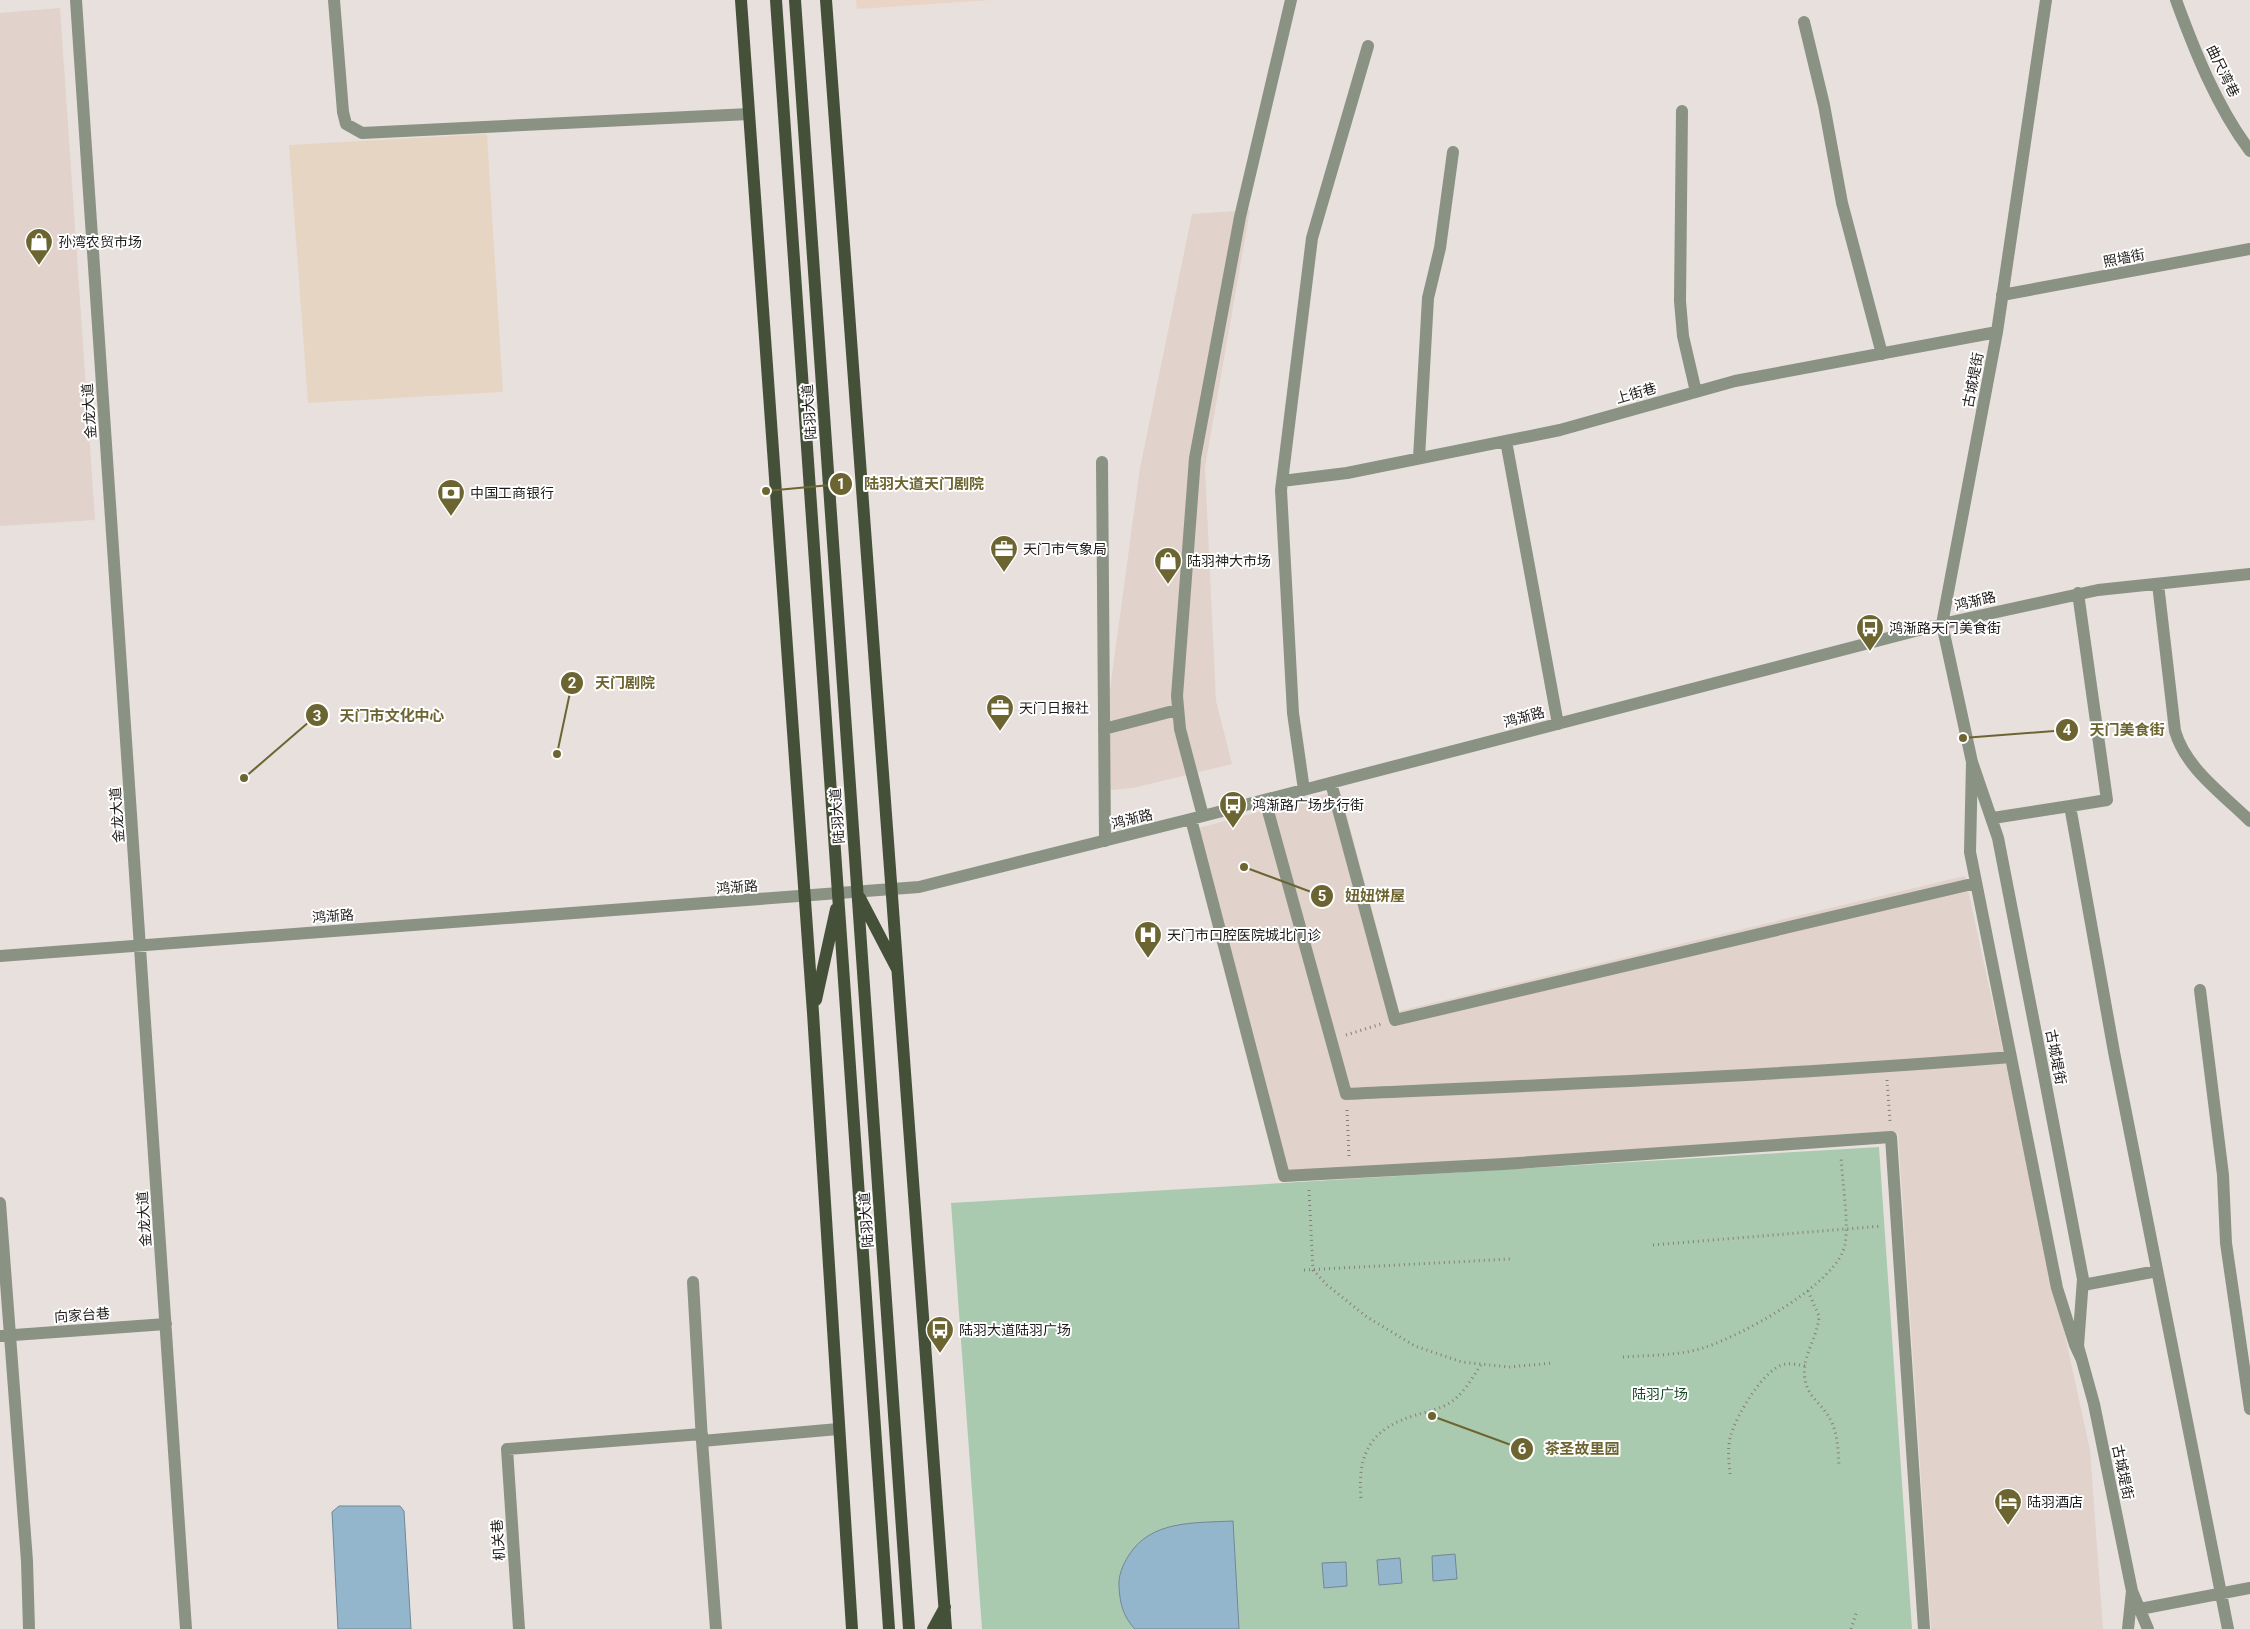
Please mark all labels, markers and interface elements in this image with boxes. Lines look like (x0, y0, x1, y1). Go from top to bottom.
street label: 曲尺湾巷 (2204, 42, 2242, 100)
shop icon: 孙湾农贸市场 (24, 227, 54, 266)
place label: 孙湾农贸市场 (58, 234, 142, 250)
street label: 照墙街 (2102, 246, 2146, 270)
street label: 古城堤街 (1960, 351, 1986, 409)
street label: 上街巷 (1614, 380, 1658, 406)
street label: 金龙大道 (79, 383, 99, 439)
street label: 陆羽大道 (799, 384, 819, 440)
callout: 陆羽大道天门剧院 (829, 469, 994, 499)
text: 1 (837, 475, 845, 493)
text: 陆羽大道天门剧院 (864, 475, 984, 493)
bank icon: 中国工商银行 (436, 478, 466, 517)
place label: 中国工商银行 (470, 485, 554, 501)
office icon: 天门市气象局 (989, 534, 1019, 573)
place label: 天门市气象局 (1023, 541, 1107, 557)
shop icon: 陆羽神大市场 (1153, 546, 1183, 585)
place label: 陆羽神大市场 (1187, 553, 1271, 569)
street label: 鸿渐路 (1953, 588, 1997, 614)
bus stop icon: 鸿渐路天门美食街 (1855, 613, 1885, 652)
place label: 鸿渐路天门美食街 (1889, 620, 2001, 636)
callout: 天门剧院 (560, 668, 665, 698)
text: 2 (568, 674, 577, 692)
text: 天门剧院 (595, 674, 655, 692)
office icon: 天门日报社 (985, 693, 1015, 732)
callout: 天门市文化中心 (305, 700, 455, 730)
place label: 天门日报社 (1019, 700, 1089, 716)
street label: 鸿渐路 (1502, 704, 1546, 730)
text: 3 (313, 707, 321, 725)
text: 天门市文化中心 (339, 707, 445, 725)
callout: 天门美食街 (2055, 715, 2175, 745)
text: 4 (2063, 721, 2072, 739)
text: 天门美食街 (2089, 721, 2165, 739)
street label: 金龙大道 (107, 787, 127, 843)
street label: 陆羽大道 (827, 788, 847, 844)
bus stop icon: 鸿渐路广场步行街 (1218, 790, 1248, 829)
place label: 鸿渐路广场步行街 (1252, 797, 1364, 813)
street label: 鸿渐路 (1110, 806, 1154, 832)
street label: 鸿渐路 (715, 878, 759, 896)
callout: 妞妞饼屋 (1310, 881, 1415, 911)
text: 5 (1318, 887, 1326, 905)
text: 妞妞饼屋 (1345, 887, 1405, 905)
street label: 鸿渐路 (311, 907, 355, 925)
hospital icon: 天门市口腔医院城北门诊 (1133, 920, 1163, 959)
place label: 天门市口腔医院城北门诊 (1167, 927, 1321, 943)
street label: 古城堤街 (2043, 1028, 2069, 1086)
street label: 金龙大道 (134, 1191, 154, 1247)
street label: 陆羽大道 (856, 1192, 876, 1248)
street label: 向家台巷 (54, 1305, 110, 1325)
bus stop icon: 陆羽大道陆羽广场 (925, 1315, 955, 1354)
place label: 陆羽大道陆羽广场 (959, 1322, 1071, 1338)
park label: 陆羽广场 (1632, 1386, 1688, 1402)
callout: 茶圣故里园 (1510, 1434, 1630, 1464)
text: 6 (1518, 1440, 1527, 1458)
text: 茶圣故里园 (1544, 1440, 1620, 1458)
street label: 古城堤街 (2109, 1443, 2137, 1501)
hotel icon: 陆羽酒店 (1993, 1487, 2023, 1526)
place label: 陆羽酒店 (2027, 1494, 2083, 1510)
street label: 机关巷 (489, 1518, 507, 1562)

